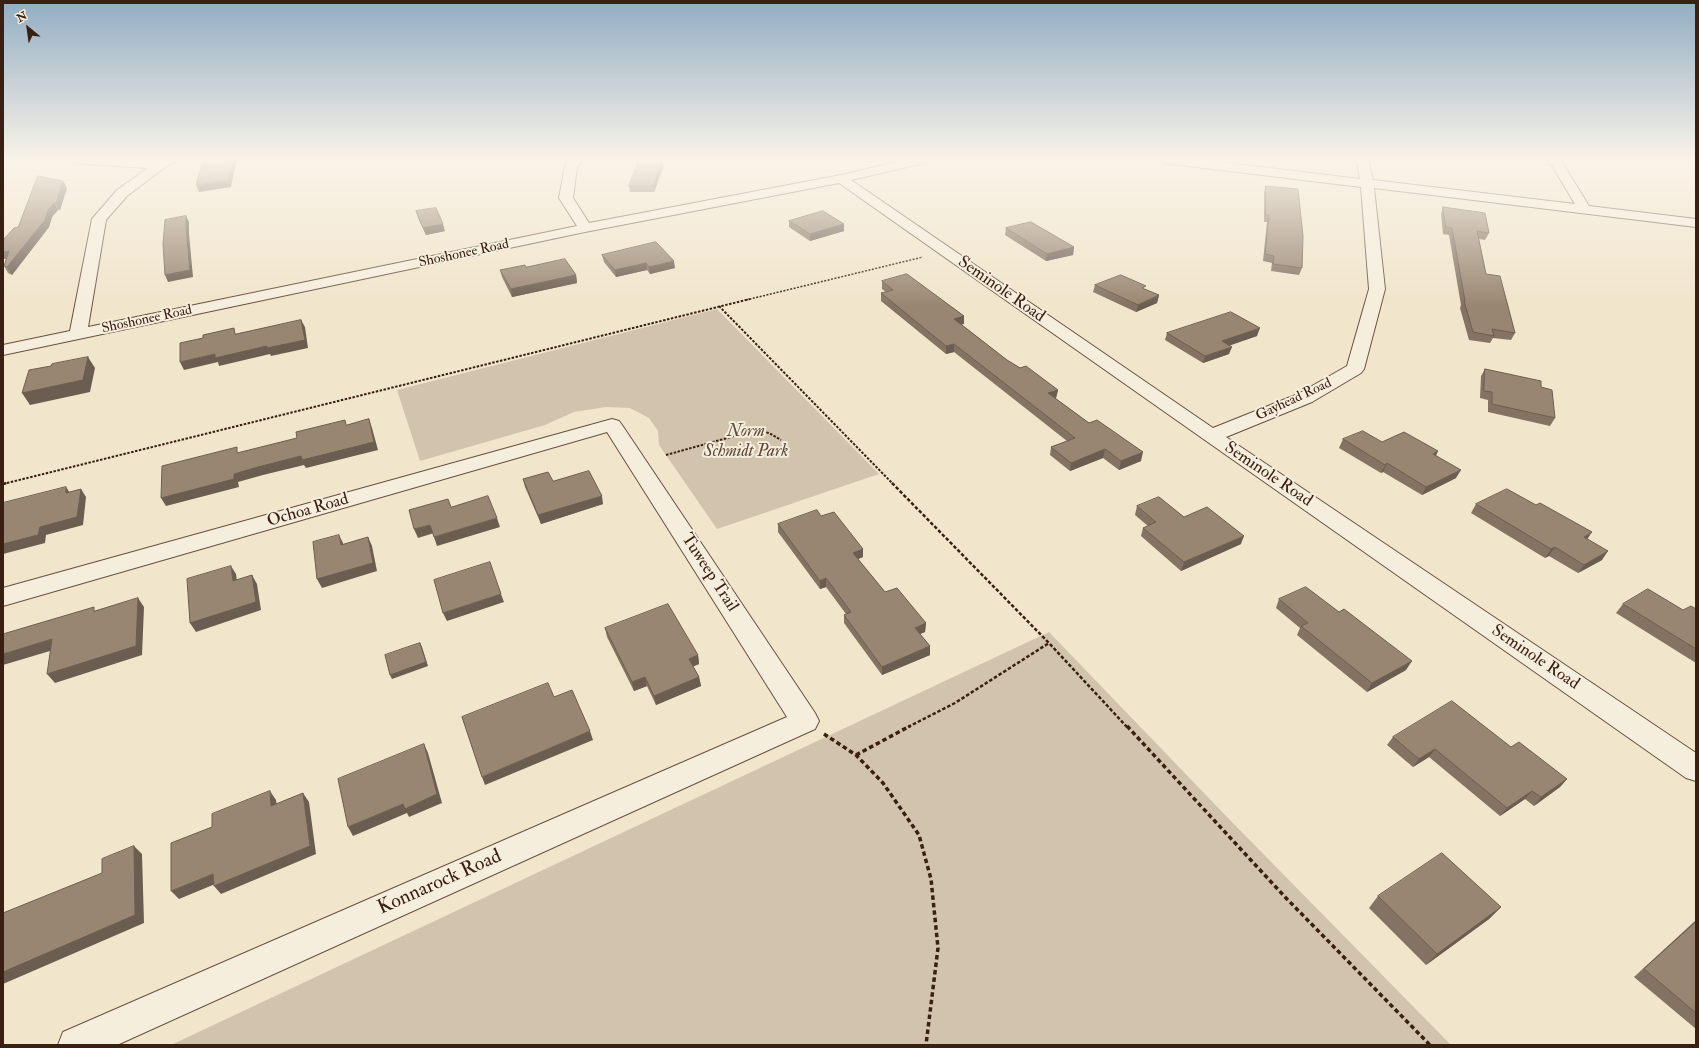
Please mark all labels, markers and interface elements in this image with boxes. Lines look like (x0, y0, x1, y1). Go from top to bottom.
north arrow (8, 8, 48, 48)
text: N (14, 9, 29, 25)
street label: Shoshonee Road (417, 236, 511, 272)
street label: Seminole Road (954, 253, 1048, 327)
street label: Shoshonee Road (100, 302, 194, 338)
street label: Gayhead Road (1254, 375, 1334, 425)
park label: Norm Schmidt Park (704, 422, 788, 462)
street label: Seminole Road (1220, 438, 1316, 512)
street label: Ochoa Road (265, 490, 351, 532)
street label: Tuweep Trail (676, 530, 742, 616)
street label: Seminole Road (1487, 621, 1583, 695)
street label: Konnarock Road (374, 845, 506, 921)

